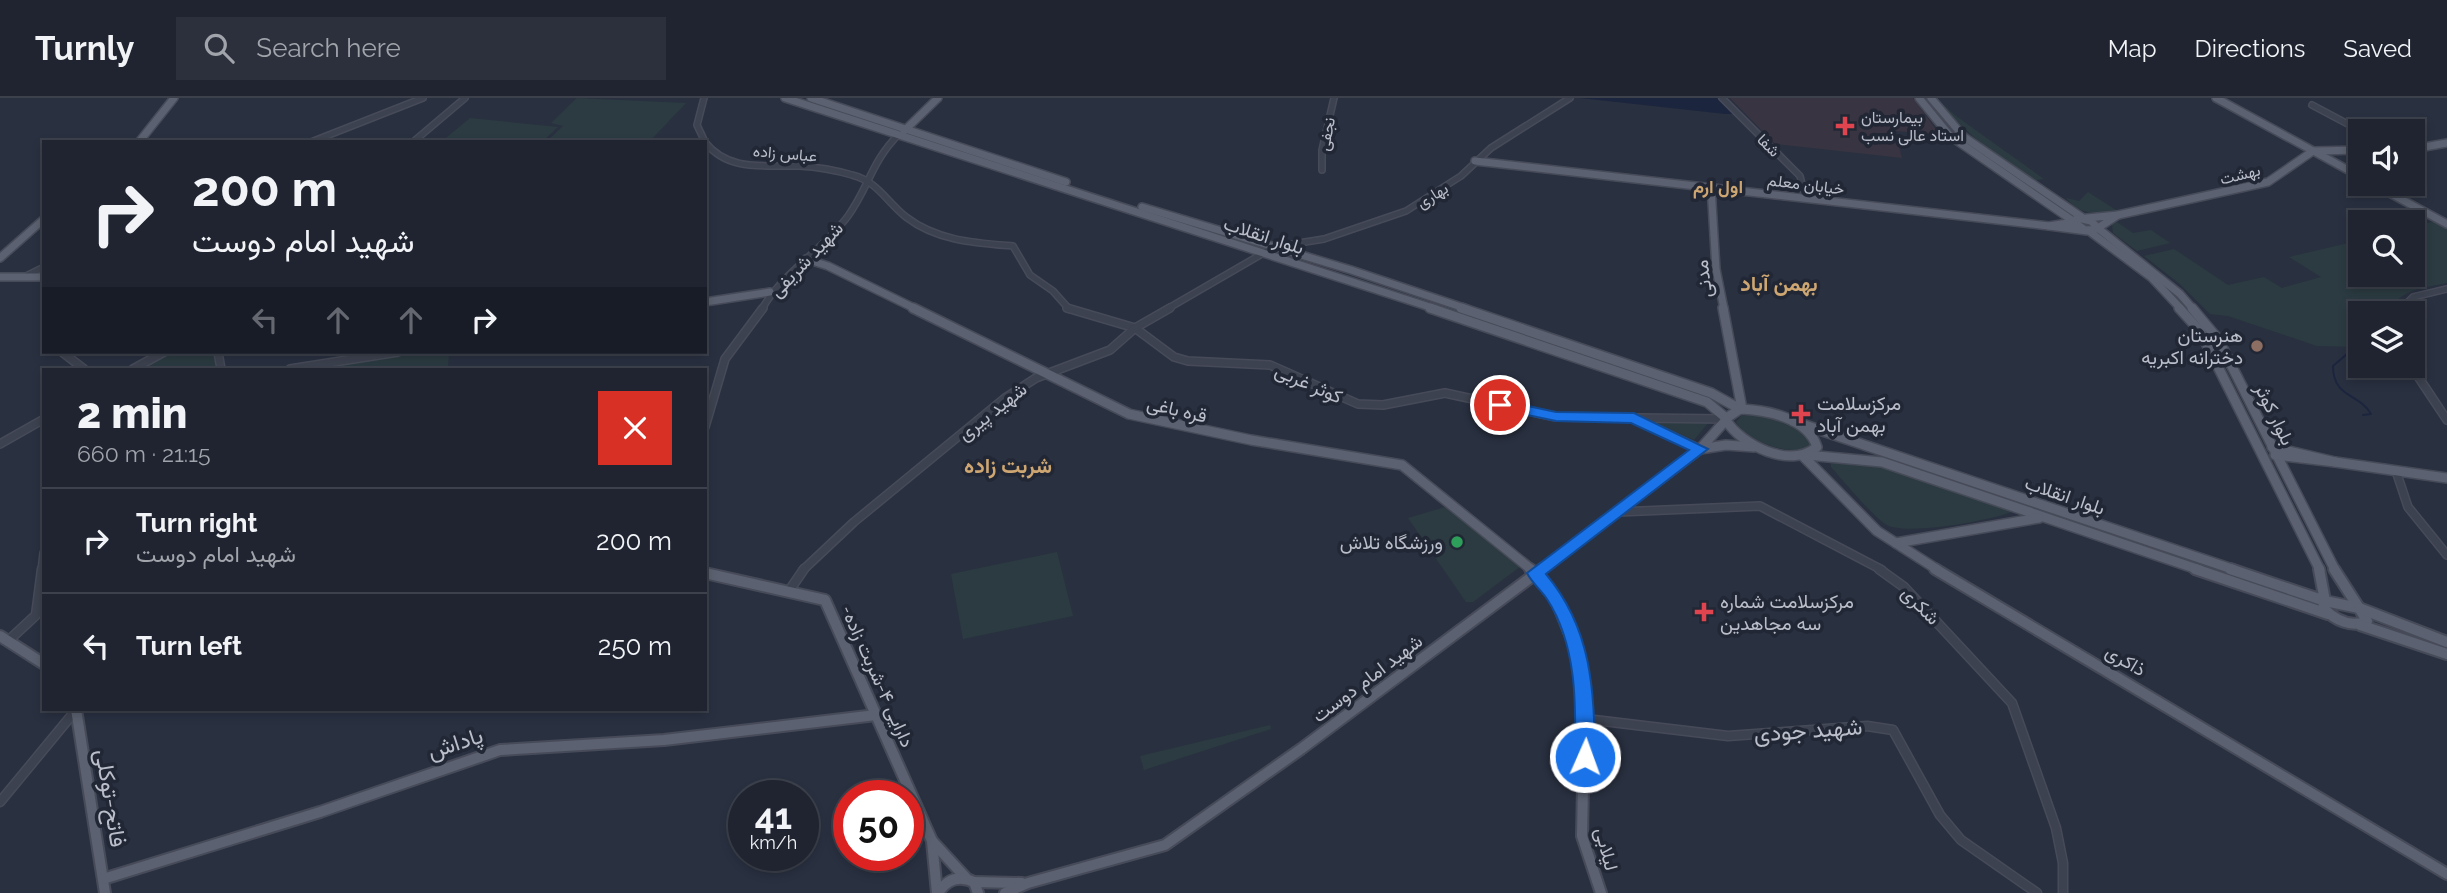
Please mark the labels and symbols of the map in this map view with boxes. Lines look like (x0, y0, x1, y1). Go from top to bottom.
place label: بیمارستان استاد عالی نسب (1861, 108, 1964, 146)
street label: نجفی (1314, 116, 1340, 153)
marker: بیمارستان استاد عالی نسب (1835, 116, 1855, 136)
street label: شفا (1753, 130, 1784, 161)
street label: عباس زاده (752, 141, 818, 167)
street label: بهشت (2218, 160, 2263, 190)
street label: خیابان معلم (1766, 170, 1846, 200)
district label: اول ارم (1693, 176, 1743, 199)
street label: بهاری (1413, 178, 1452, 213)
street label: بلوار انقلاب (1221, 212, 1307, 259)
street label: شهید شریفى (765, 217, 848, 302)
street label: مدنی (1690, 259, 1717, 299)
district label: بهمن آباد (1740, 271, 1818, 297)
place label: هنرستان دخترانه اکبریه (2141, 324, 2243, 369)
marker: هنرستان دخترانه اکبریه (2249, 338, 2265, 354)
street label: کوثر غربی (1272, 358, 1346, 408)
pin (1470, 375, 1530, 435)
street label: شهید پیری (953, 377, 1033, 447)
street label: بلوار کوثر (2249, 379, 2299, 449)
street label: قره باغی (1145, 391, 1209, 428)
place label: مرکزسلامت بهمن آباد (1817, 392, 1901, 437)
marker: مرکزسلامت بهمن آباد (1791, 404, 1811, 424)
district label: شربت زاده (964, 453, 1052, 479)
street label: بلوار انقلاب (2022, 471, 2108, 520)
place label: ورزشگاه تلاش (1340, 531, 1443, 554)
marker: ورزشگاه تلاش (1449, 534, 1465, 550)
street label: شکری (1896, 581, 1945, 630)
place label: مرکزسلامت شماره سه مجاهدین (1720, 590, 1854, 635)
street label: -دارایی ۴-شربت زاده (836, 602, 919, 751)
marker: مرکزسلامت شماره سه مجاهدین (1694, 602, 1714, 622)
street label: شهید امام دوست (1308, 629, 1428, 728)
street label: ذاکری (2102, 640, 2150, 681)
street label: شهید جودی (1753, 712, 1863, 749)
position arrow (1548, 720, 1622, 794)
street label: پاداش (424, 721, 487, 767)
street label: فاتح-توکلی (87, 747, 133, 849)
speed limit sign: 50 (833, 780, 924, 871)
street label: لیلابی (1590, 825, 1623, 873)

